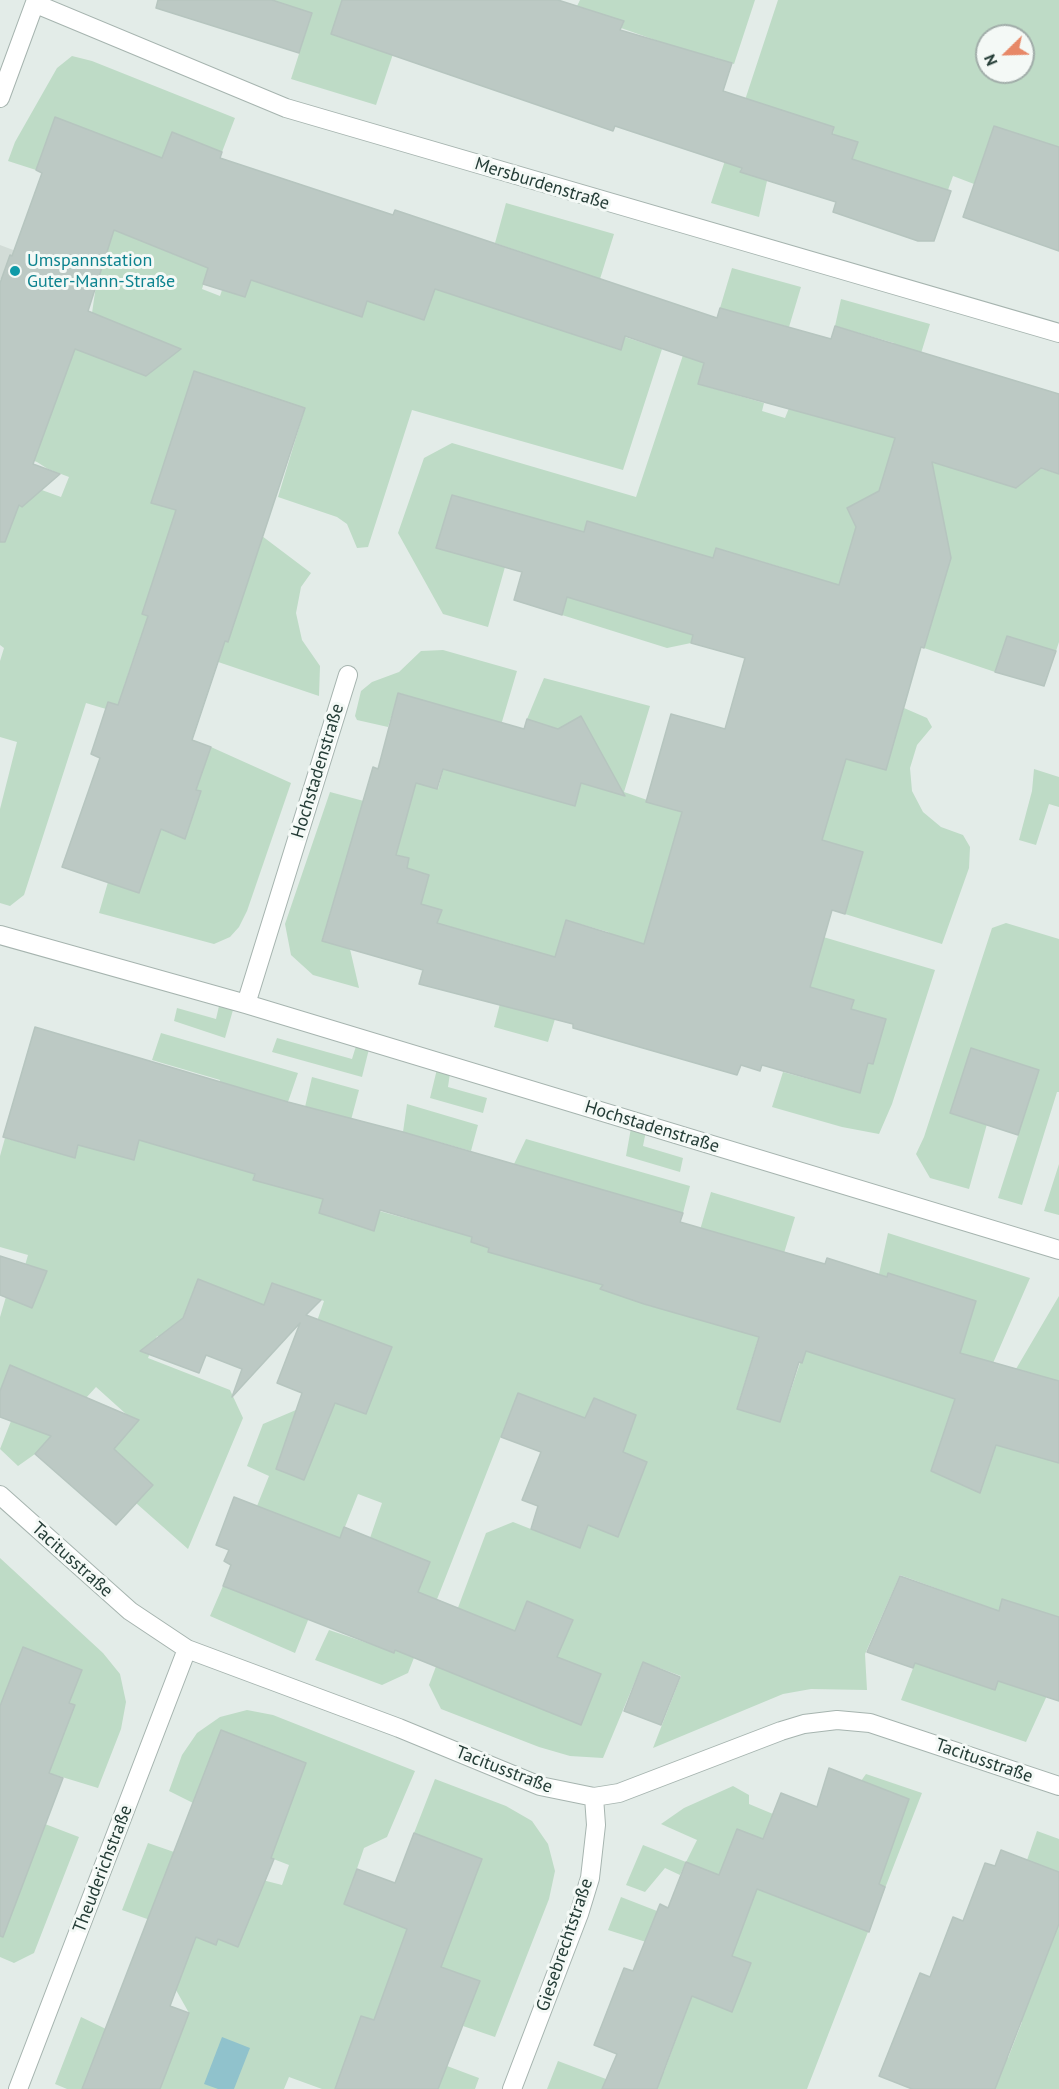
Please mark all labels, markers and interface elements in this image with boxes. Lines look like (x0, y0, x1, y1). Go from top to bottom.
north arrow (975, 24, 1035, 84)
text: N (979, 52, 1002, 69)
street label: Mersburdenstraße (472, 153, 612, 215)
place label: Umspannstation Guter-Mann-Straße (27, 250, 175, 292)
marker: Umspannstation Guter-Mann-Straße (8, 264, 22, 278)
street label: Hochstadenstraße (287, 701, 349, 841)
street label: Hochstadenstraße (582, 1096, 722, 1158)
street label: Tacitusstraße (27, 1518, 117, 1602)
street label: Tacitusstraße (932, 1734, 1036, 1788)
street label: Tacitusstraße (453, 1742, 555, 1798)
street label: Theuderichstraße (69, 1802, 137, 1936)
street label: Giesebrechtstraße (532, 1876, 598, 2014)

